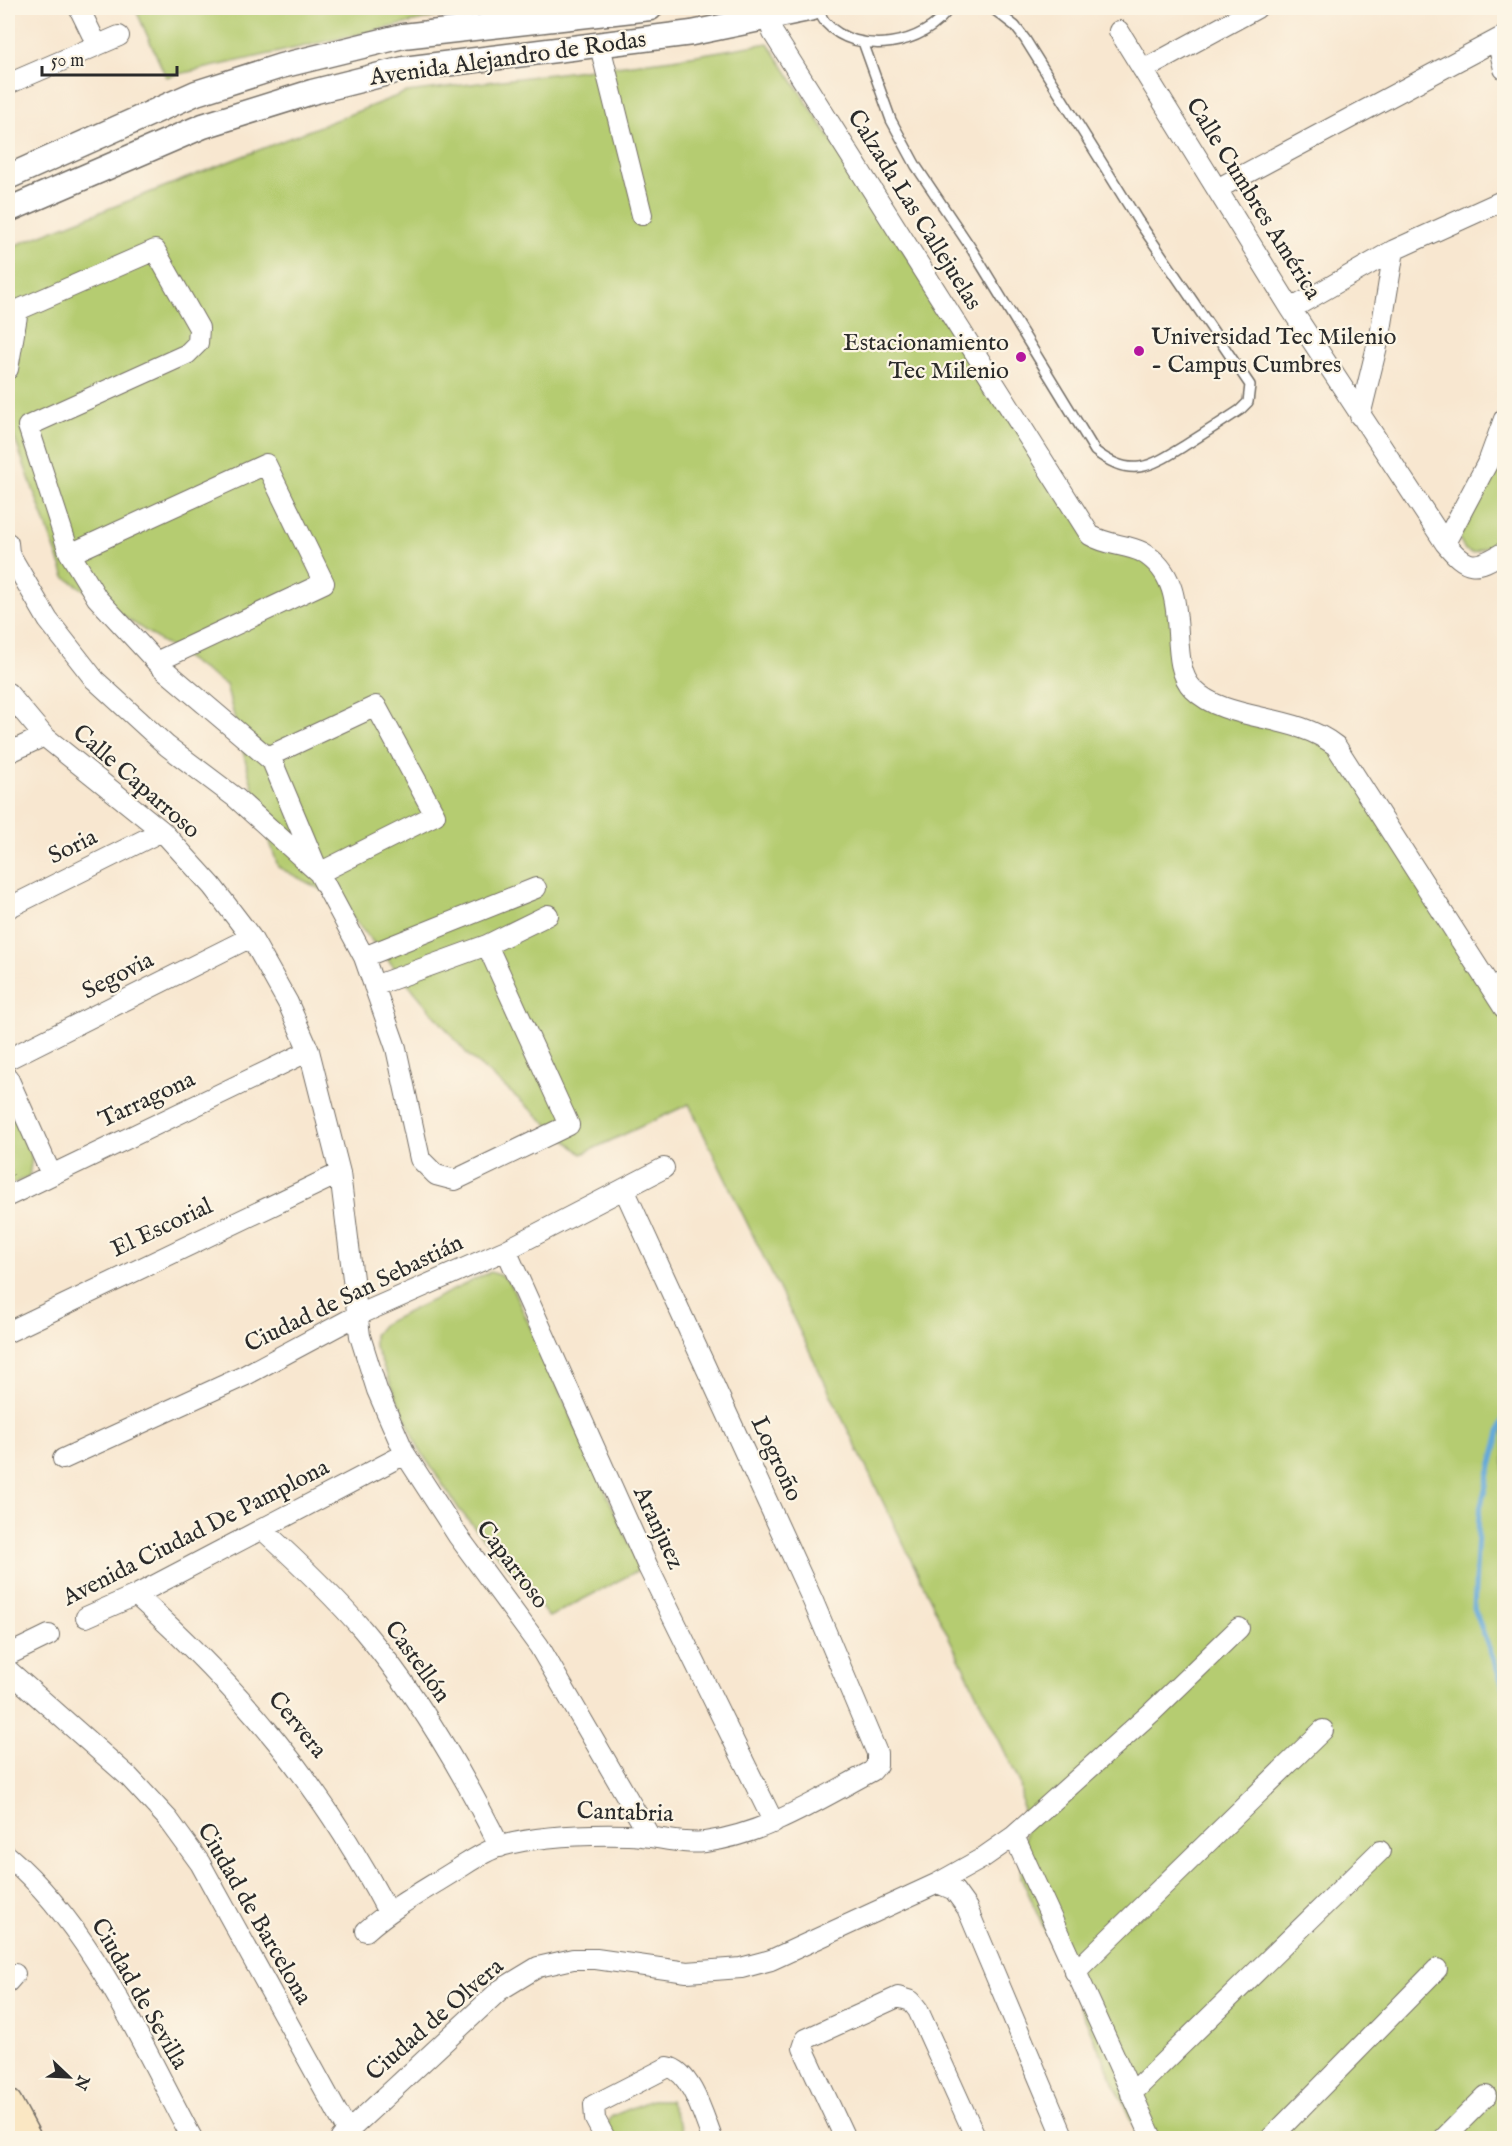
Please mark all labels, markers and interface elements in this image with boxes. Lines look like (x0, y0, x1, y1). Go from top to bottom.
street label: Avenida Alejandro de Rodas (367, 24, 648, 94)
scale bar (42, 39, 177, 77)
text: 50 m (51, 50, 84, 73)
street label: Calle Cumbres América (1178, 92, 1328, 306)
street label: Calzada Las Callejuelas (840, 104, 988, 316)
place label: Universidad Tec Milenio - Campus Cumbres (1151, 322, 1397, 381)
place label: Estacionamiento Tec Milenio (843, 328, 1009, 387)
marker: Universidad Tec Milenio - Campus Cumbres (1132, 344, 1146, 358)
marker: Estacionamiento Tec Milenio (1014, 350, 1028, 364)
street label: Calle Caparroso (66, 718, 206, 846)
street label: Soria (43, 822, 103, 872)
street label: Segovia (77, 945, 160, 1007)
street label: Tarragona (94, 1064, 201, 1136)
street label: El Escorial (106, 1191, 218, 1265)
street label: Ciudad de San Sebastián (240, 1227, 469, 1360)
street label: Logroño (743, 1411, 809, 1507)
street label: Avenida Ciudad De Pamplona (57, 1452, 335, 1614)
street label: Aranjuez (625, 1481, 691, 1575)
street label: Caparroso (469, 1515, 555, 1615)
street label: Castellón (377, 1615, 457, 1709)
street label: Cervera (260, 1685, 334, 1765)
street label: Cantabria (576, 1796, 675, 1830)
street label: Ciudad de Barcelona (189, 1818, 319, 2011)
street label: Ciudad de Sevilla (83, 1913, 195, 2076)
street label: Ciudad de Olvera (360, 1951, 511, 2088)
north arrow (39, 2047, 99, 2107)
text: N (69, 2071, 93, 2093)

